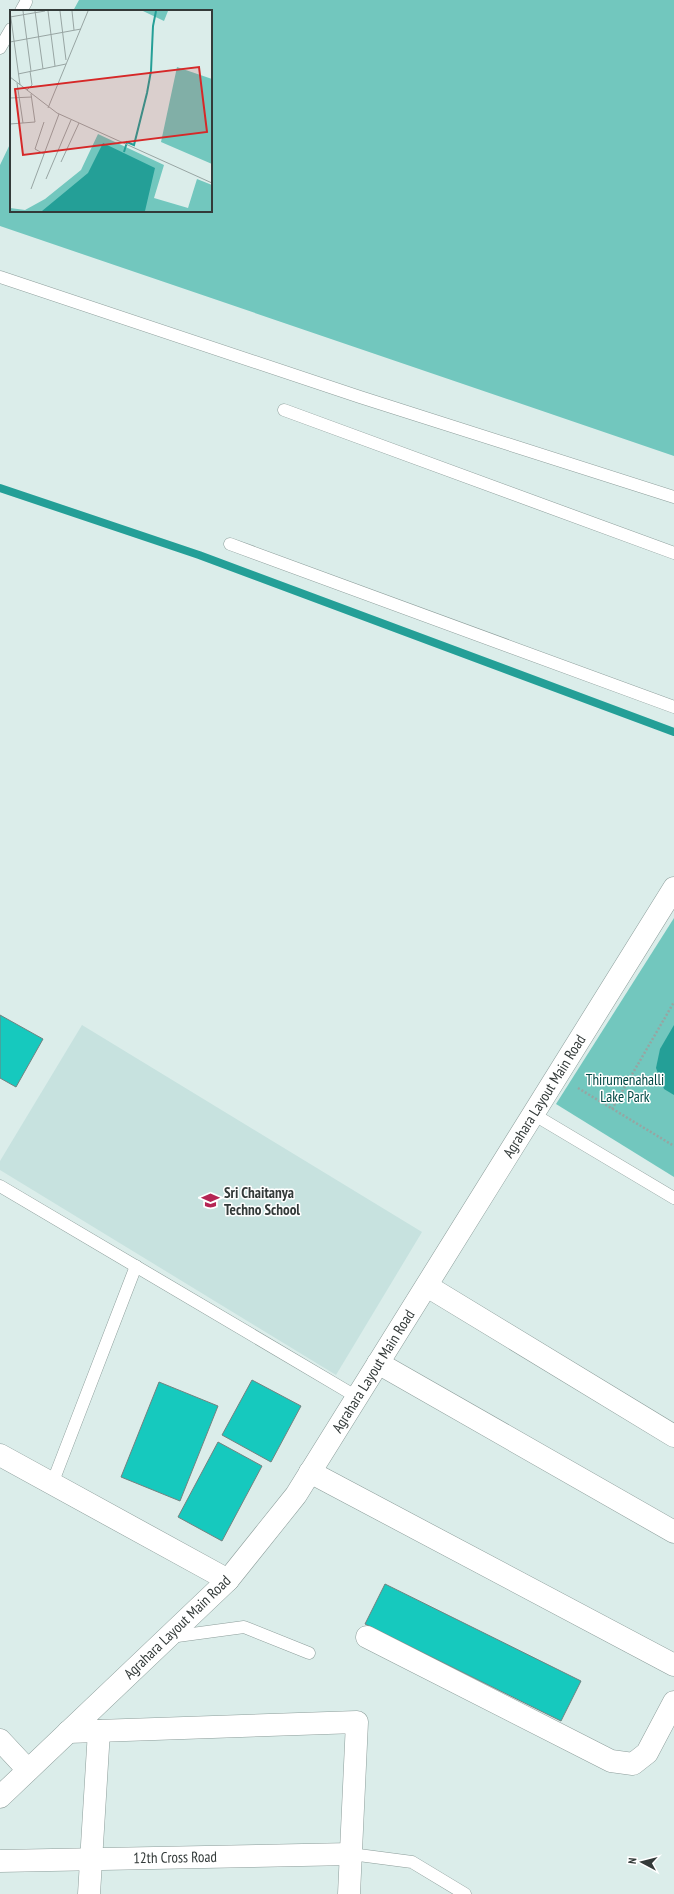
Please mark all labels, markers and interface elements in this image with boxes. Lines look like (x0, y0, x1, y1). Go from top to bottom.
inset map (10, 10, 212, 212)
street label: Agrahara Layout Main Road (498, 1031, 590, 1161)
park label: Thirumenahalli Lake Park (586, 1070, 664, 1106)
place label: Sri Chaitanya Techno School (224, 1183, 300, 1219)
school or university icon: Sri Chaitanya Techno School (201, 1191, 221, 1211)
street label: Agrahara Layout Main Road (327, 1306, 419, 1436)
street label: Agrahara Layout Main Road (119, 1571, 235, 1683)
north arrow (622, 1842, 662, 1882)
street label: 12th Cross Road (133, 1847, 217, 1867)
text: N (625, 1857, 639, 1865)

